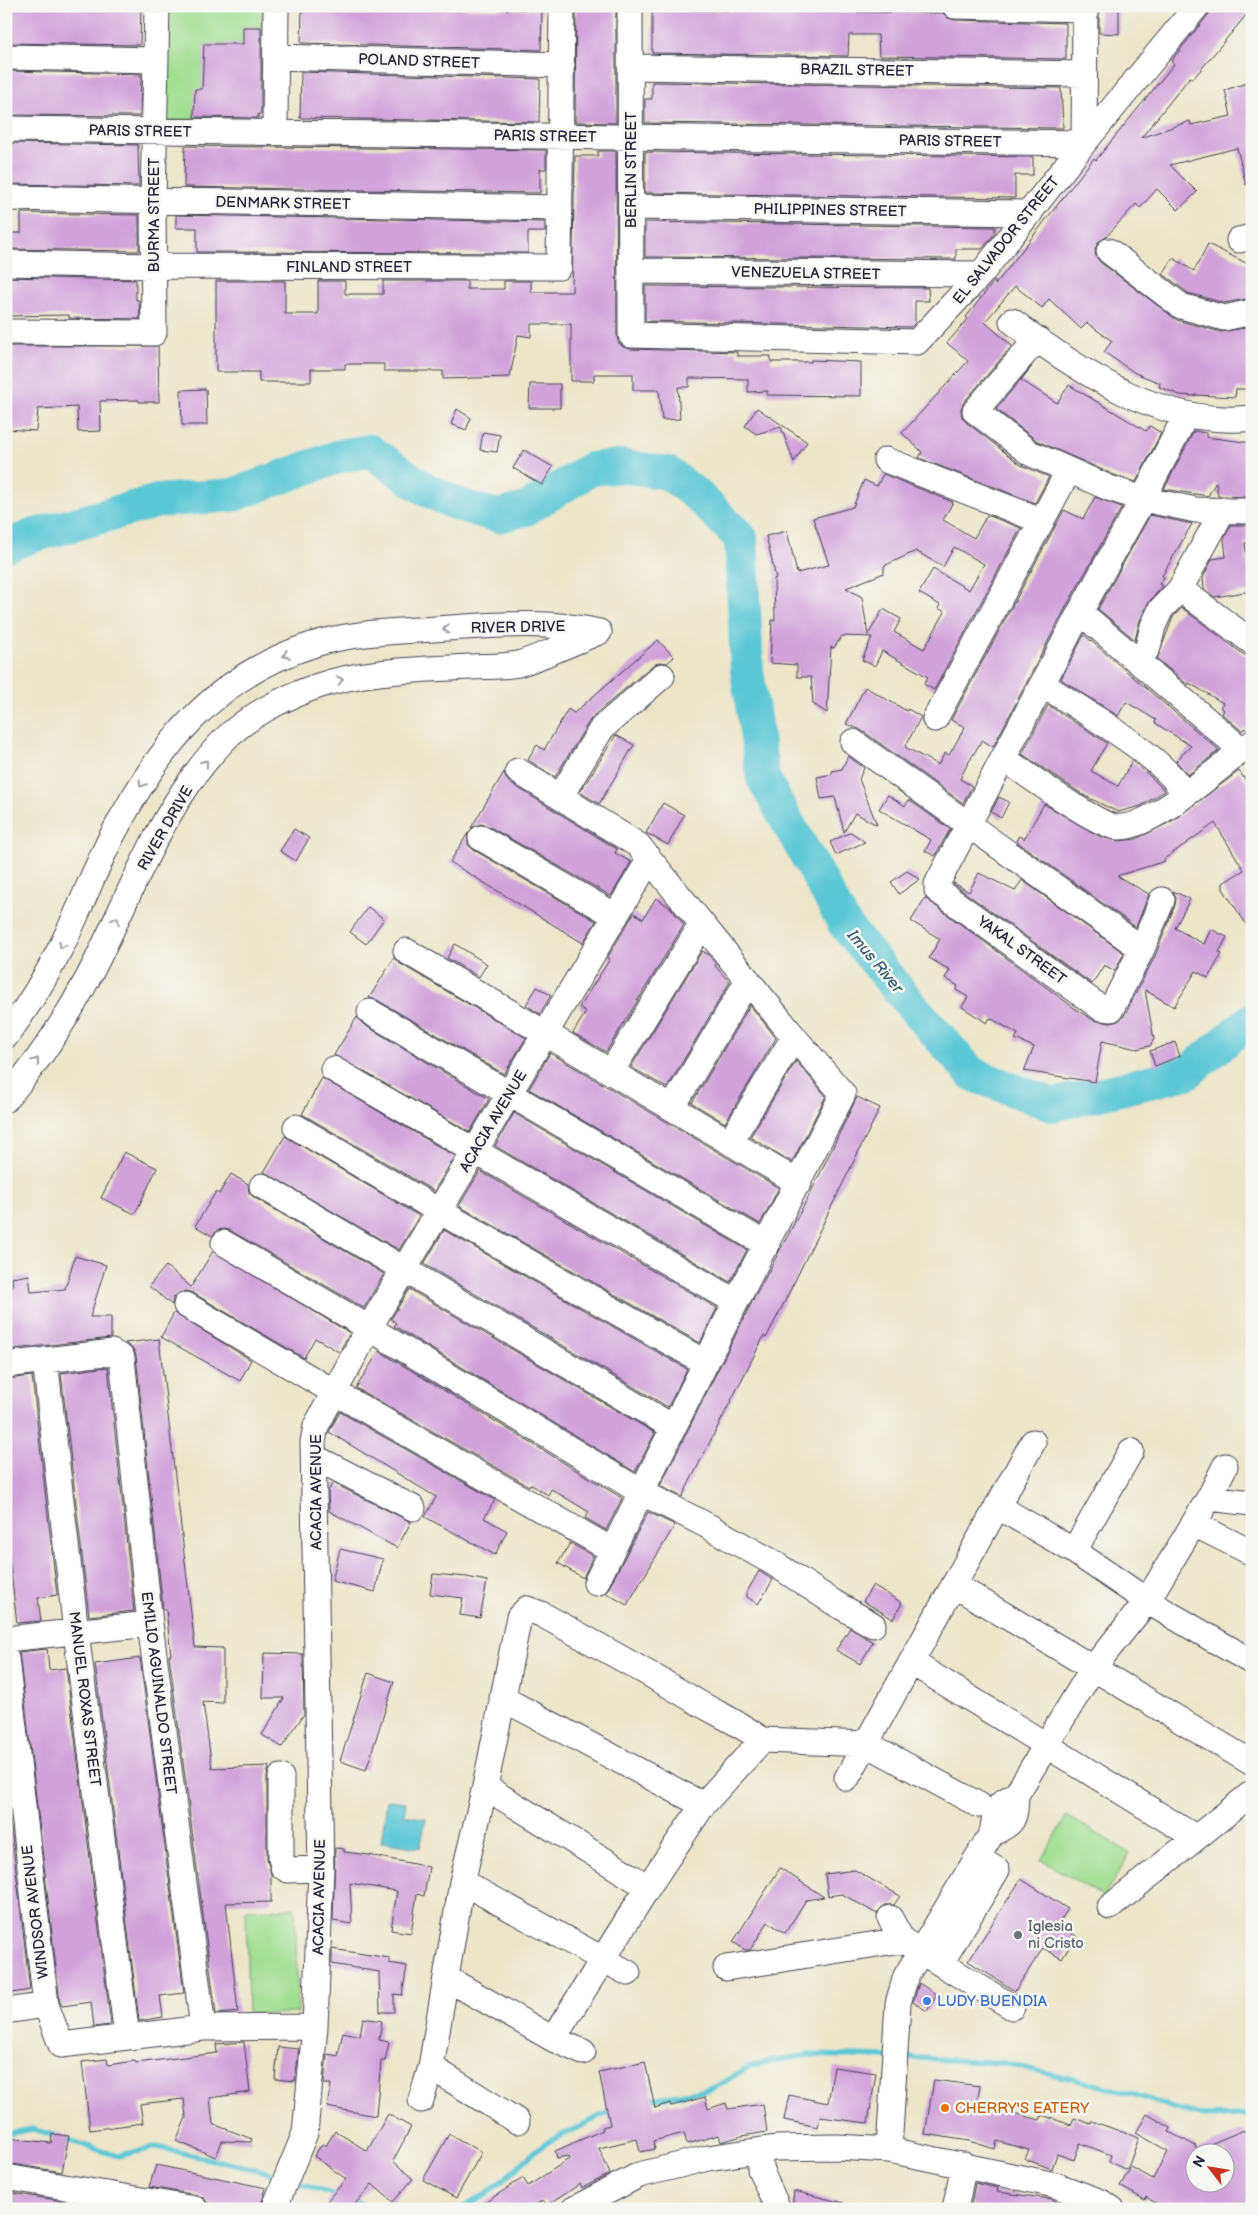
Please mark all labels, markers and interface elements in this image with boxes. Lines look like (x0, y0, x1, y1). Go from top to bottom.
street label: POLAND STREET (358, 50, 480, 73)
street label: BRAZIL STREET (800, 60, 914, 81)
street label: BERLIN STREET (622, 112, 641, 228)
street label: PARIS STREET (88, 121, 192, 142)
street label: PARIS STREET (493, 126, 597, 147)
street label: PARIS STREET (898, 131, 1002, 152)
street label: BURMA STREET (145, 157, 164, 273)
street label: EL SALVADOR STREET (949, 173, 1064, 308)
street label: DENMARK STREET (215, 193, 351, 214)
street label: PHILIPPINES STREET (753, 200, 907, 221)
street label: FINLAND STREET (286, 258, 412, 277)
street label: VENEZUELA STREET (731, 263, 881, 284)
street label: RIVER DRIVE (471, 617, 566, 638)
one-way arrow (441, 623, 449, 634)
one-way arrow (282, 648, 291, 659)
one-way arrow (336, 675, 345, 686)
one-way arrow (199, 760, 207, 769)
one-way arrow (139, 779, 149, 788)
street label: RIVER DRIVE (134, 782, 197, 874)
street label: YAKAL STREET (973, 911, 1070, 989)
one-way arrow (110, 916, 120, 925)
water label: Imus River (842, 926, 907, 998)
one-way arrow (58, 940, 68, 949)
one-way arrow (31, 1058, 39, 1067)
street label: ACACIA AVENUE (455, 1067, 531, 1176)
street label: ACACIA AVENUE (307, 1434, 326, 1550)
street label: EMILIO AGUINALDO STREET (137, 1591, 180, 1796)
street label: MANUEL ROXAS STREET (64, 1610, 105, 1788)
street label: ACACIA AVENUE (309, 1839, 330, 1955)
street label: WINDSOR AVENUE (18, 1844, 53, 1980)
place label: Iglesia ni Cristo (1028, 1917, 1084, 1953)
marker: Iglesia ni Cristo (1012, 1929, 1024, 1941)
place label: LUDY BUENDIA (937, 1992, 1048, 2011)
marker: LUDY BUENDIA (921, 1995, 933, 2007)
place label: CHERRY'S EATERY (955, 2099, 1089, 2118)
marker: CHERRY'S EATERY (939, 2102, 951, 2114)
north arrow (1186, 2142, 1236, 2192)
text: N (1189, 2153, 1209, 2170)

